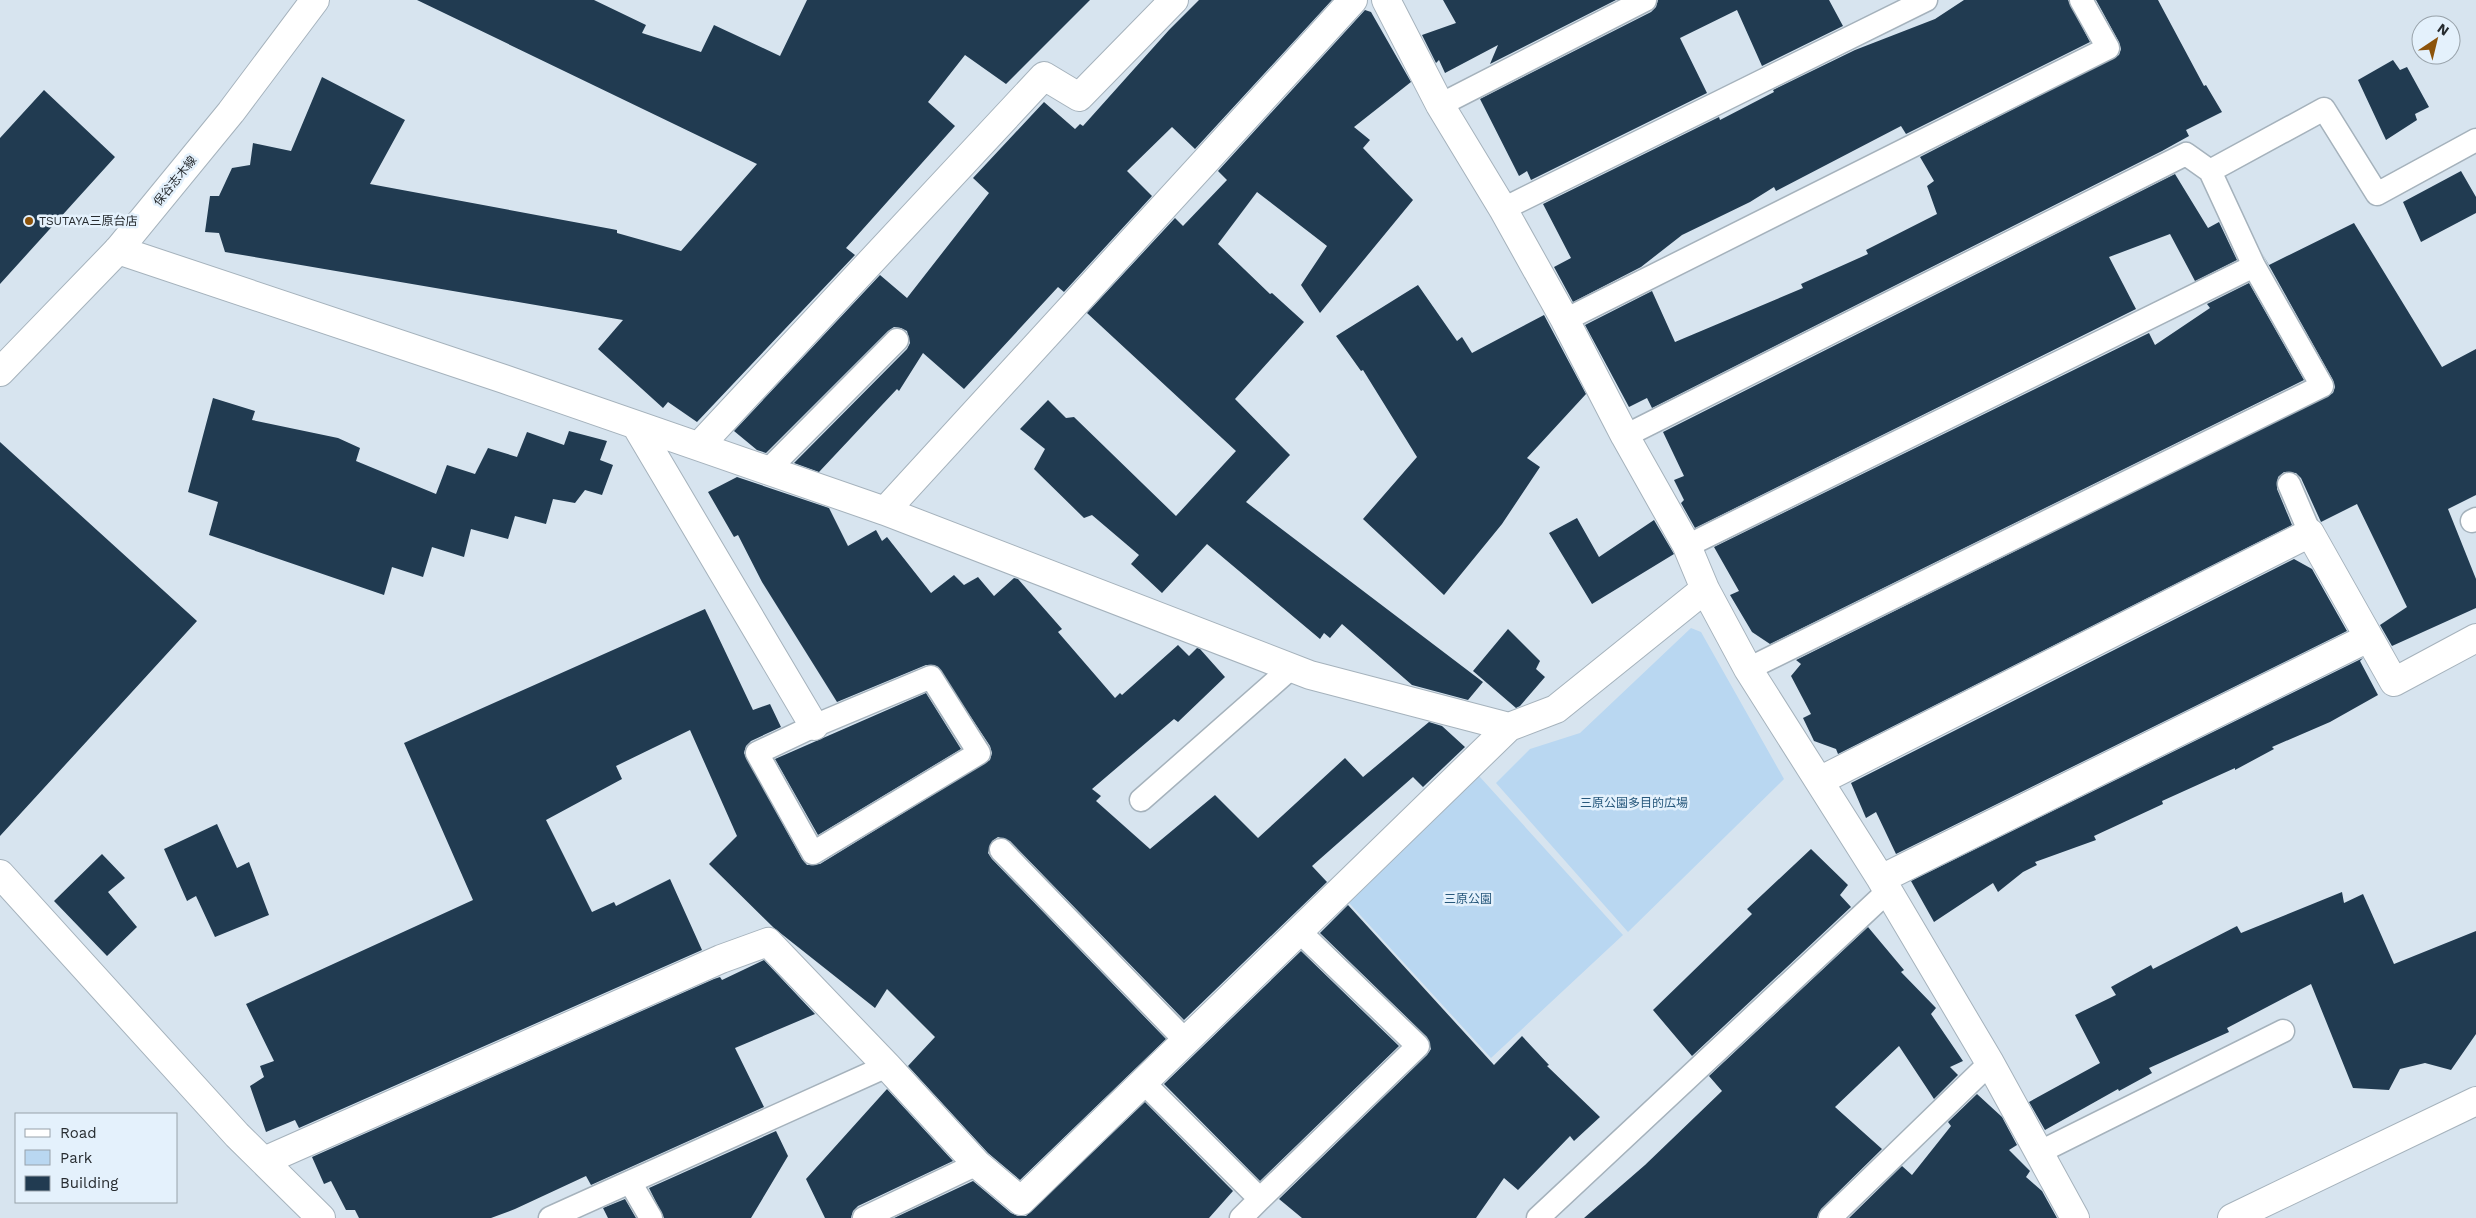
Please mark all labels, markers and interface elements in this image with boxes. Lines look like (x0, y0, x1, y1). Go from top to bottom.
north arrow (2411, 15, 2461, 65)
text: N (2435, 20, 2452, 39)
street label: 保谷志木線 (151, 153, 199, 209)
place label: TSUTAYA三原台店 (39, 214, 137, 228)
marker: TSUTAYA三原台店 (23, 215, 35, 227)
park label: 三原公園多目的広場 (1580, 796, 1688, 810)
park label: 三原公園 (1444, 892, 1492, 906)
legend (15, 1113, 178, 1203)
text: Road (60, 1124, 97, 1142)
text: Park (60, 1149, 93, 1167)
text: Building (60, 1174, 118, 1192)

